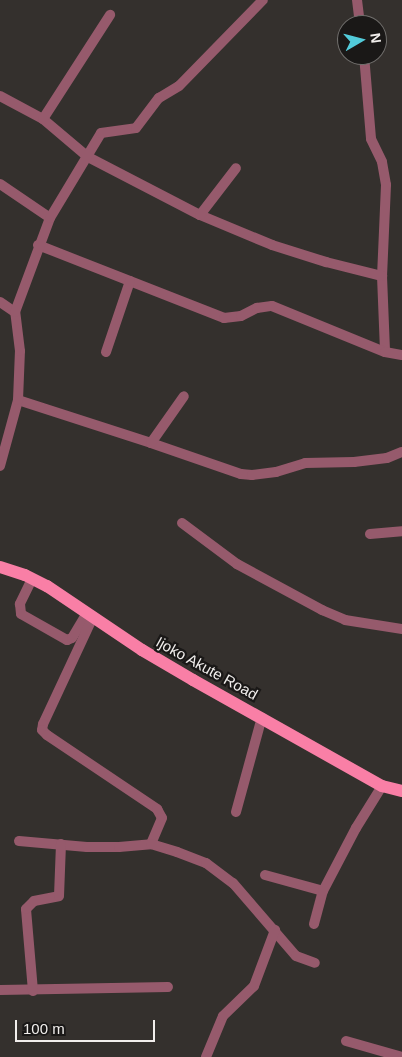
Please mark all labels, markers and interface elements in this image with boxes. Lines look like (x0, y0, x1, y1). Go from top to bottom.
north arrow (337, 15, 387, 65)
text: N (367, 32, 384, 44)
street label: Ijoko Akute Road (153, 632, 261, 704)
scale bar (18, 1010, 158, 1042)
text: 100 m (23, 1020, 65, 1037)

